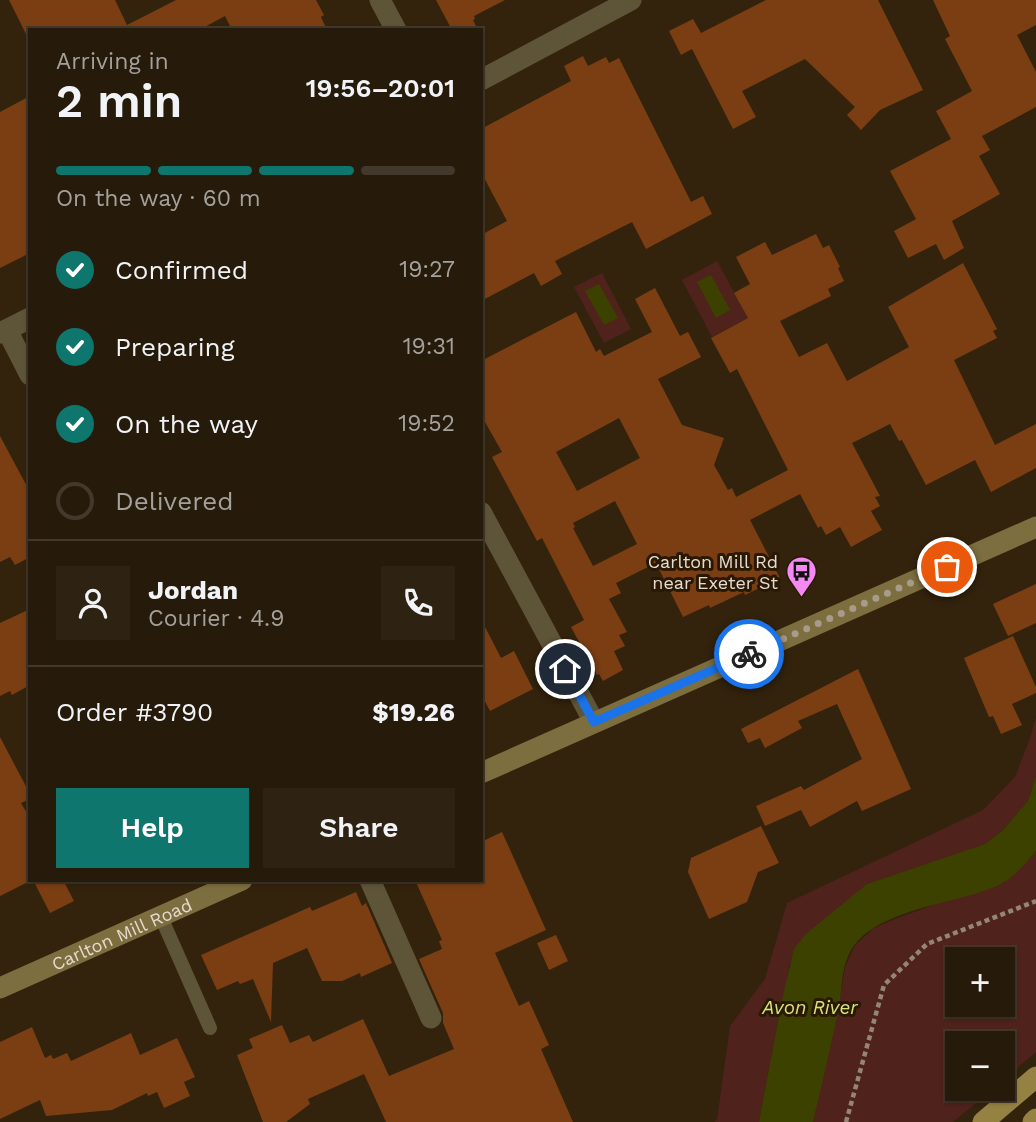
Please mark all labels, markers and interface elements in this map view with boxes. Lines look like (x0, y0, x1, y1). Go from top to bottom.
text: Arriving in (56, 48, 169, 75)
text: 19:56–20:01 (306, 73, 455, 103)
text: 2 min (56, 74, 182, 128)
text: On the way · 60 m (56, 185, 261, 212)
icon: check (56, 251, 94, 289)
text: Confirmed (115, 255, 248, 285)
text: 19:27 (399, 256, 455, 283)
icon: check (56, 328, 94, 366)
text: Preparing (115, 332, 235, 362)
text: 19:31 (403, 333, 455, 360)
icon: check (56, 405, 94, 443)
text: On the way (115, 409, 258, 439)
text: 19:52 (398, 410, 455, 437)
text: Delivered (115, 486, 234, 516)
pin (917, 537, 977, 597)
icon: bag (928, 548, 966, 586)
place label: Carlton Mill Rd near Exeter St (648, 551, 778, 593)
bus stop icon: Carlton Mill Rd near Exeter St (784, 554, 818, 598)
button: person (56, 566, 130, 640)
button: phone (381, 566, 455, 640)
text: Jordan (148, 575, 238, 605)
text: Courier · 4.9 (148, 605, 284, 632)
courier (714, 619, 784, 689)
icon: bike (730, 635, 768, 673)
pin (535, 639, 595, 699)
icon: home (546, 650, 584, 688)
text: Order #3790 (56, 697, 213, 727)
text: $19.26 (372, 697, 455, 727)
button: Help (56, 788, 249, 868)
button: Share (263, 788, 455, 868)
street label: Carlton Mill Road (48, 893, 195, 974)
map controls (945, 947, 1015, 1101)
button: + (945, 947, 1015, 1017)
water label: Avon River (761, 996, 858, 1019)
button: − (945, 1031, 1015, 1101)

